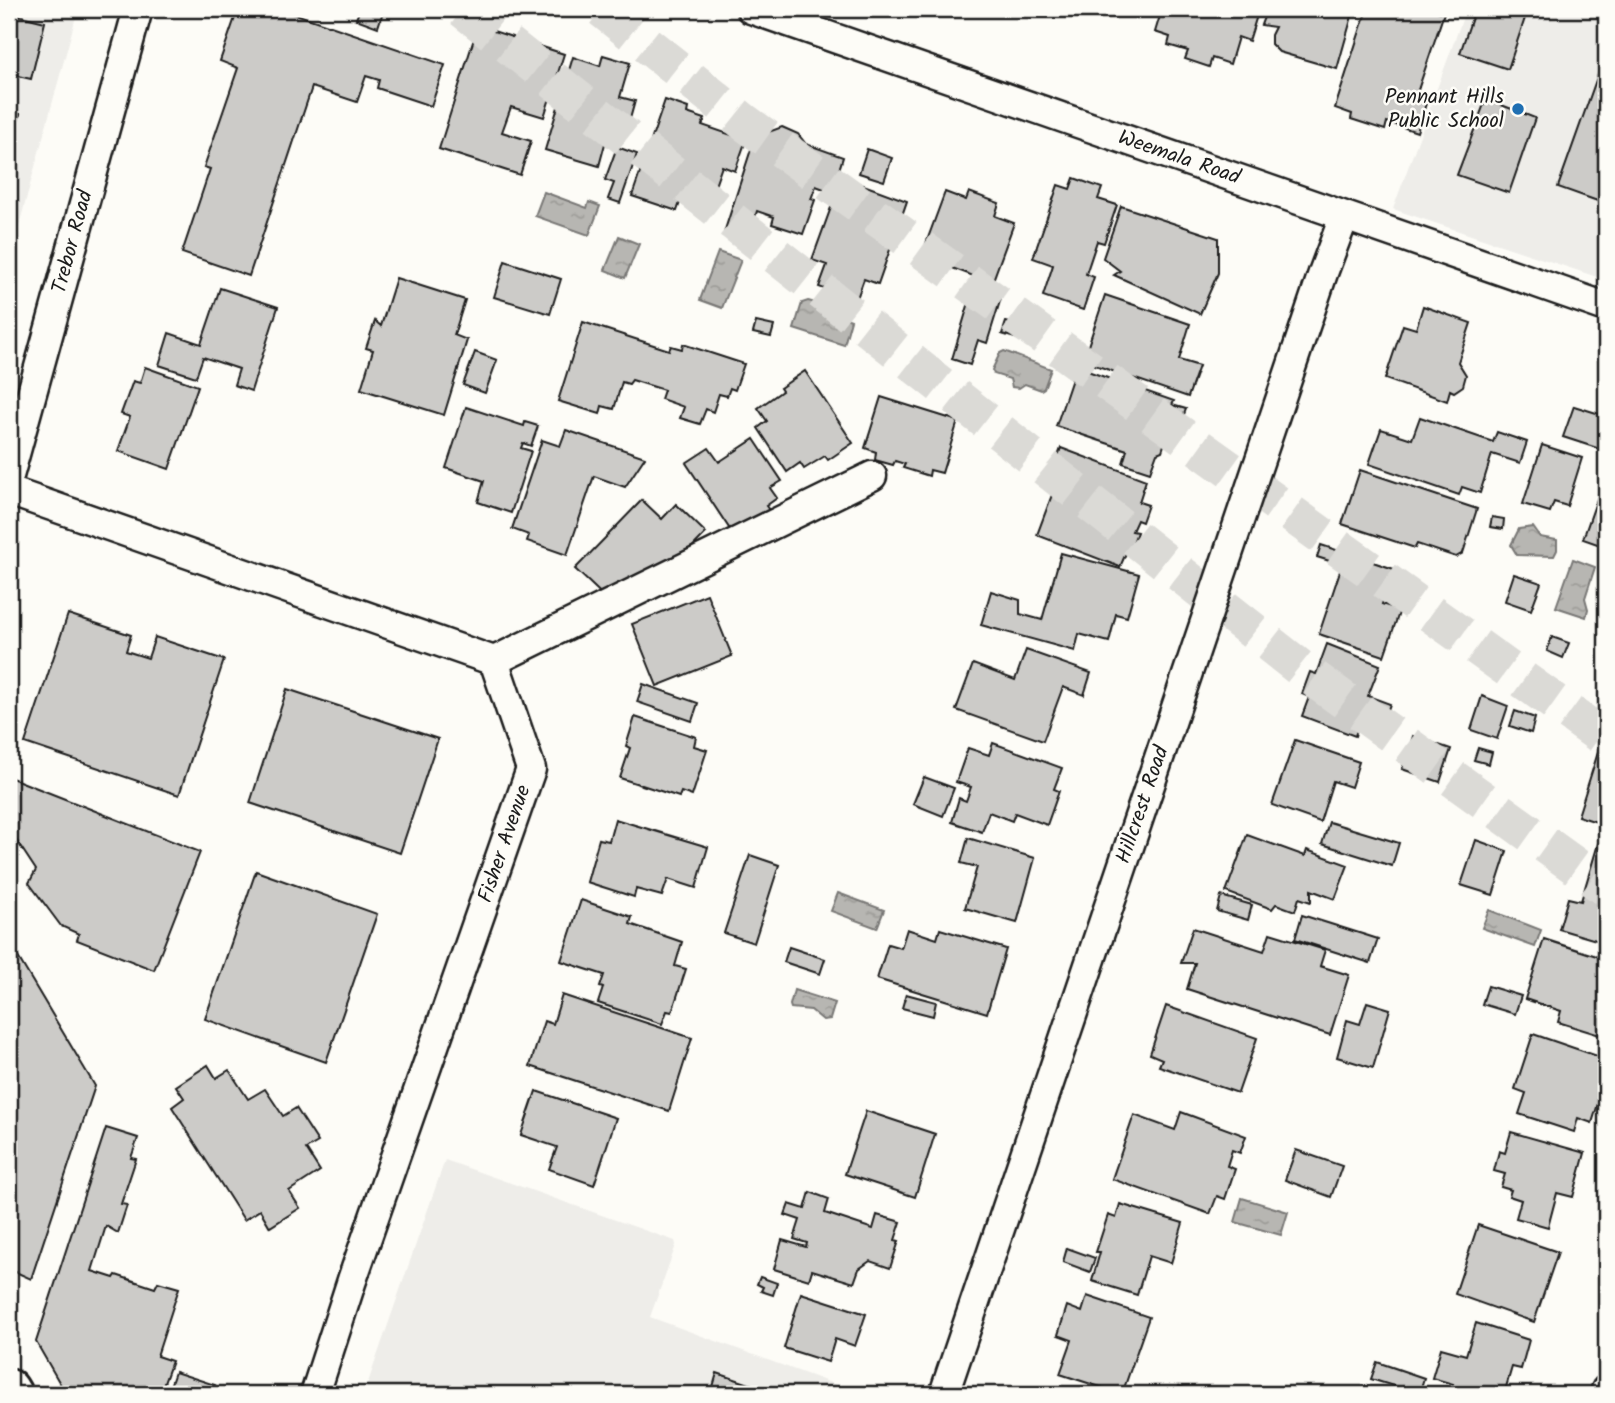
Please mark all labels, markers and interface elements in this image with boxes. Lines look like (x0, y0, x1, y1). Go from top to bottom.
place label: Pennant Hills Public School (1385, 81, 1504, 138)
marker: Pennant Hills Public School (1510, 101, 1526, 117)
street label: Weemala Road (1113, 122, 1245, 195)
street label: Trebor Road (43, 186, 103, 297)
street label: Hillcrest Road (1107, 741, 1179, 868)
street label: Fisher Avenue (469, 780, 541, 907)

